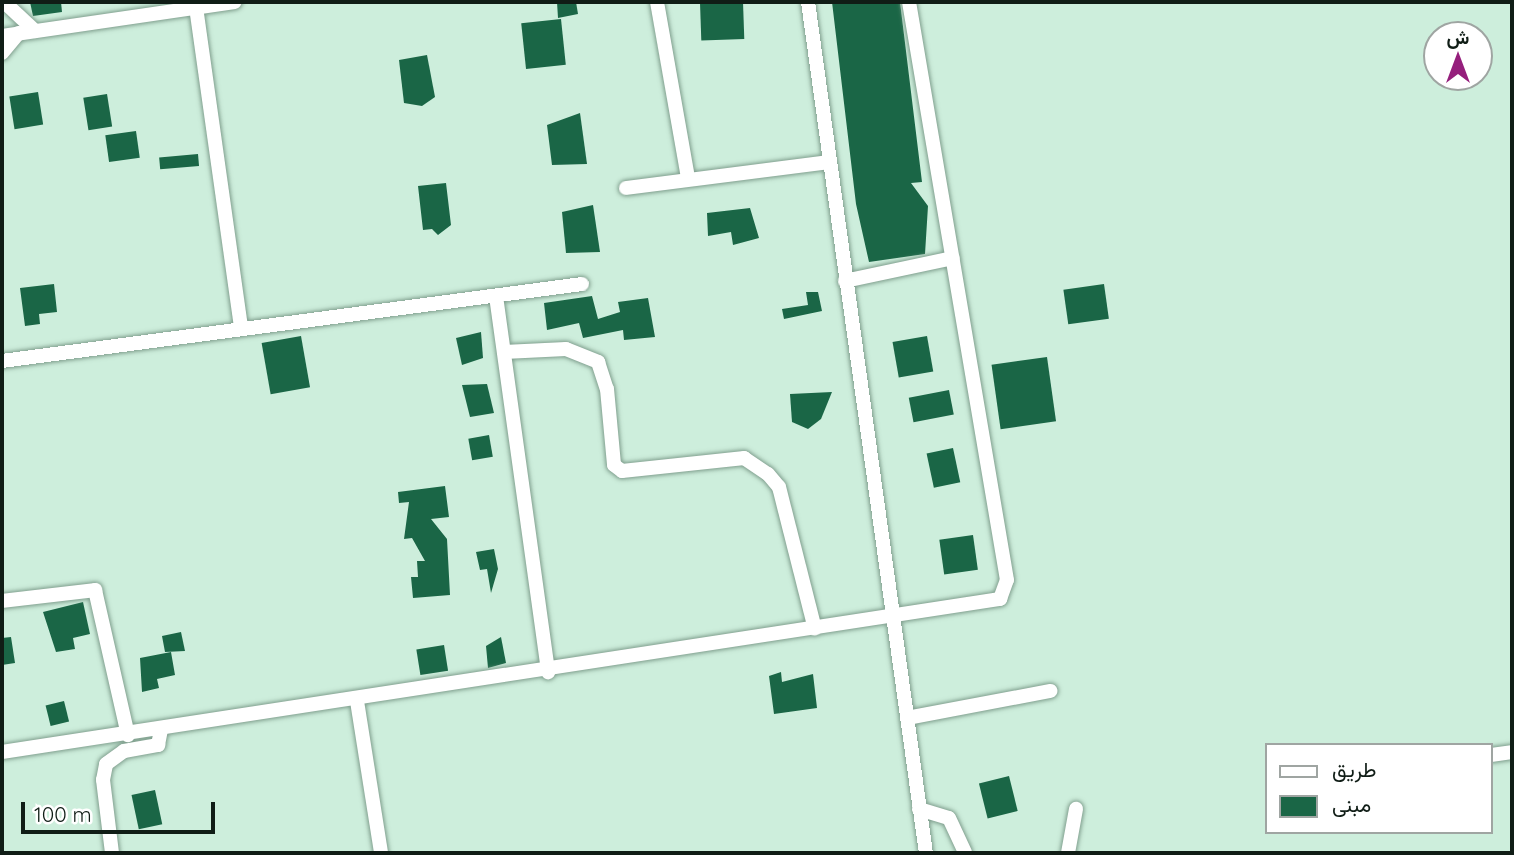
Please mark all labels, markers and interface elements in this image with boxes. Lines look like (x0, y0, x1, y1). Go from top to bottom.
north arrow (1423, 21, 1493, 91)
text: ش (1447, 25, 1469, 49)
legend (1266, 743, 1493, 834)
text: طريق (1332, 756, 1377, 782)
scale bar (24, 788, 219, 832)
text: مبنى (1332, 791, 1371, 817)
text: 100 m (34, 801, 92, 827)

